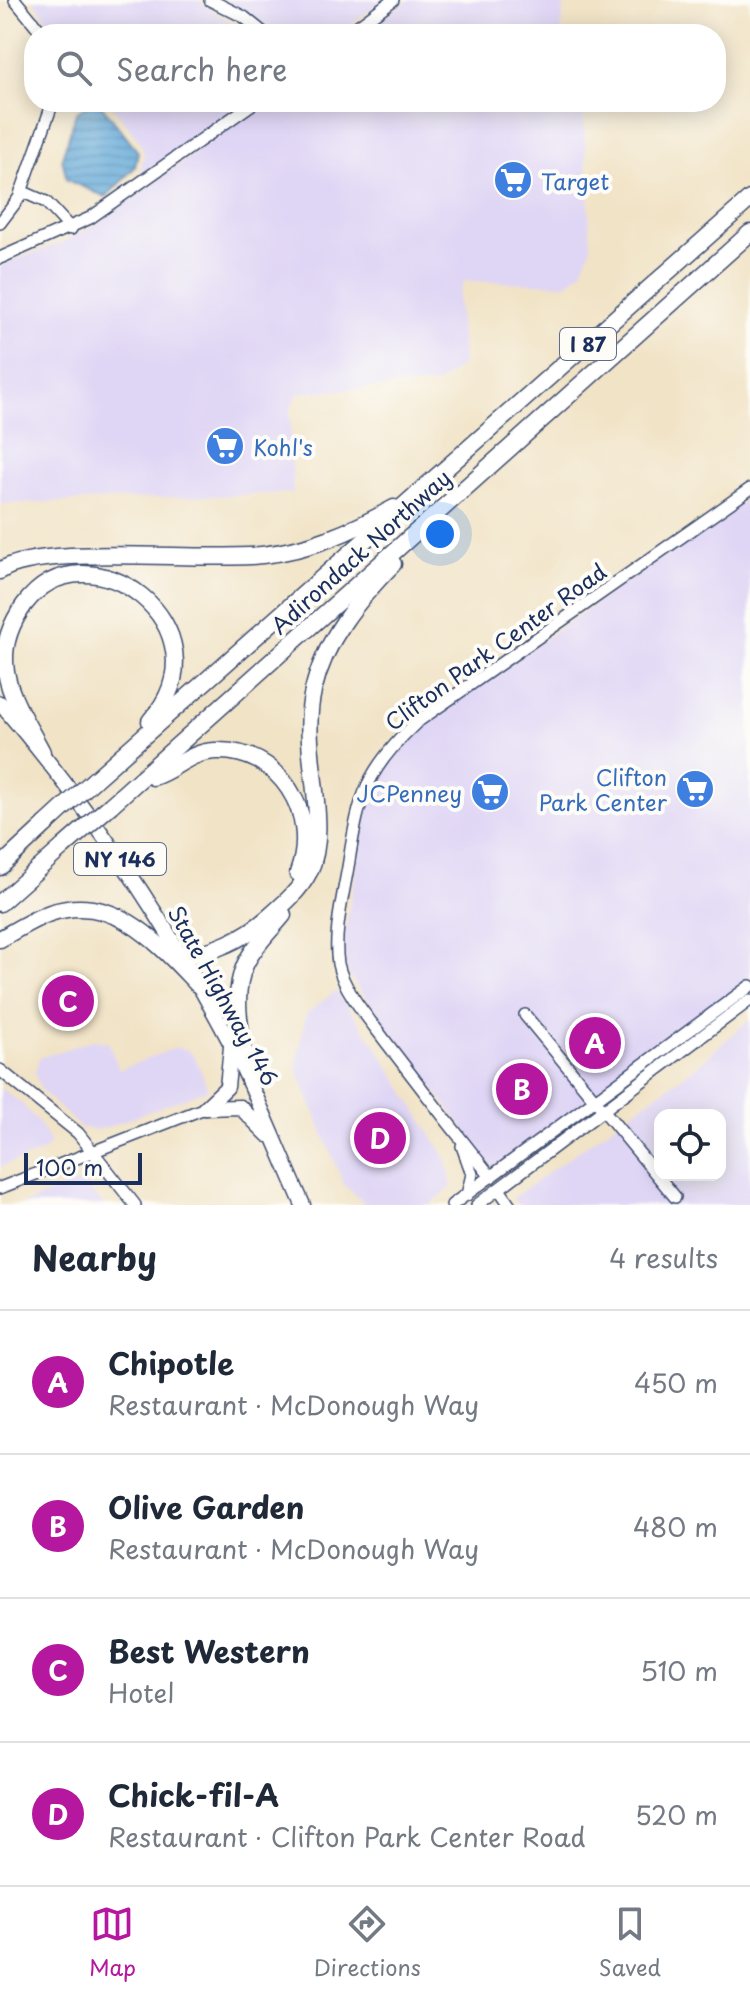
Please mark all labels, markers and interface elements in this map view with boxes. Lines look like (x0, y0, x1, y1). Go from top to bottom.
search box (24, 24, 726, 112)
icon: search (52, 46, 96, 90)
text: Search here (116, 46, 288, 91)
supermarket icon: Target (492, 159, 534, 201)
place label: Target (541, 164, 609, 197)
road number: I 87 (560, 328, 616, 360)
supermarket icon: Kohl's (204, 425, 246, 467)
place label: Kohl's (253, 430, 313, 463)
street label: Adirondack Northway (263, 461, 457, 641)
your location (420, 514, 460, 554)
street label: Clifton Park Center Road (377, 554, 613, 738)
place label: Clifton Park Center (539, 760, 668, 818)
supermarket icon: Clifton Park Center (674, 768, 716, 810)
supermarket icon: JCPenney (469, 771, 511, 813)
place label: JCPenney (356, 776, 462, 809)
road number: NY 146 (74, 843, 166, 875)
street label: State Highway 146 (161, 899, 287, 1091)
pin: C (42, 971, 94, 1031)
pin: A (569, 1013, 621, 1073)
pin: B (496, 1059, 548, 1119)
pin: D (354, 1108, 406, 1168)
map controls (654, 1109, 726, 1181)
button: locate (654, 1109, 726, 1181)
scale bar (24, 1149, 142, 1185)
text: 100 m (36, 1150, 103, 1183)
text: Nearby (32, 1231, 157, 1283)
text: 4 results (609, 1238, 718, 1277)
text: Chipotle (108, 1340, 234, 1385)
text: A (48, 1363, 68, 1402)
text: 450 m (634, 1363, 718, 1402)
text: Restaurant · McDonough Way (108, 1385, 479, 1424)
text: Olive Garden (108, 1484, 304, 1529)
text: B (49, 1507, 67, 1546)
text: 480 m (633, 1507, 718, 1546)
text: Restaurant · McDonough Way (108, 1529, 479, 1568)
text: Best Western (108, 1628, 310, 1673)
text: C (48, 1651, 68, 1690)
text: 510 m (640, 1651, 718, 1690)
text: Hotel (108, 1673, 174, 1712)
text: Chick-fil-A (108, 1772, 279, 1817)
text: D (48, 1795, 68, 1834)
text: 520 m (635, 1795, 718, 1834)
text: Restaurant · Clifton Park Center Road (108, 1817, 586, 1856)
tab: Map (89, 1902, 136, 1983)
tab: Directions (314, 1902, 421, 1983)
tab: Saved (599, 1902, 661, 1983)

